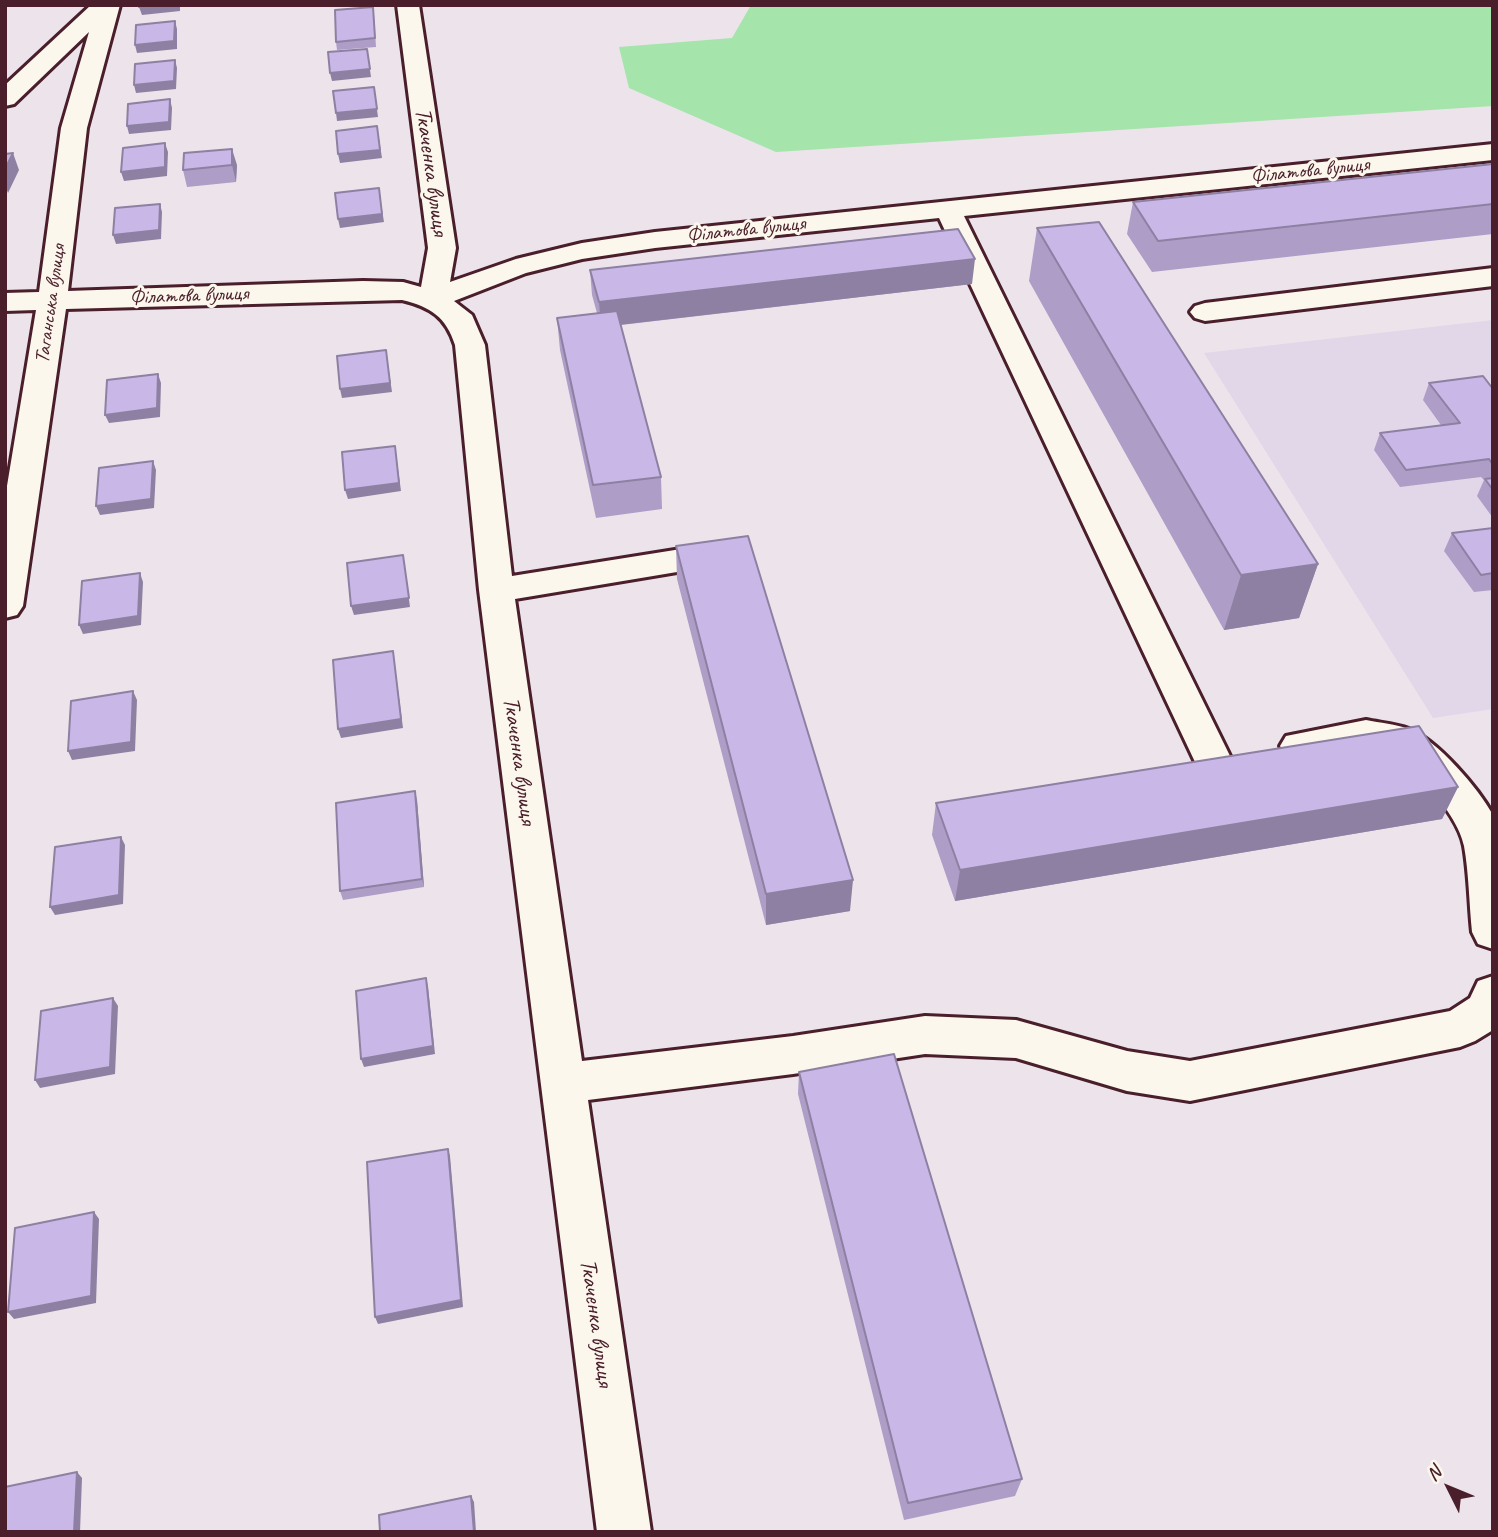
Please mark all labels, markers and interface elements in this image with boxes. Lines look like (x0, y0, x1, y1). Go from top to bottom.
street label: Ткаченка вулиця (408, 106, 454, 238)
street label: Філатова вулиця (1249, 152, 1371, 190)
street label: Філатова вулиця (685, 211, 807, 249)
street label: Таганська вулиця (30, 243, 72, 365)
street label: Філатова вулиця (129, 281, 249, 311)
street label: Ткаченка вулиця (496, 695, 542, 827)
street label: Ткаченка вулиця (573, 1257, 619, 1389)
north arrow (1414, 1453, 1484, 1523)
text: N (1421, 1461, 1446, 1486)

